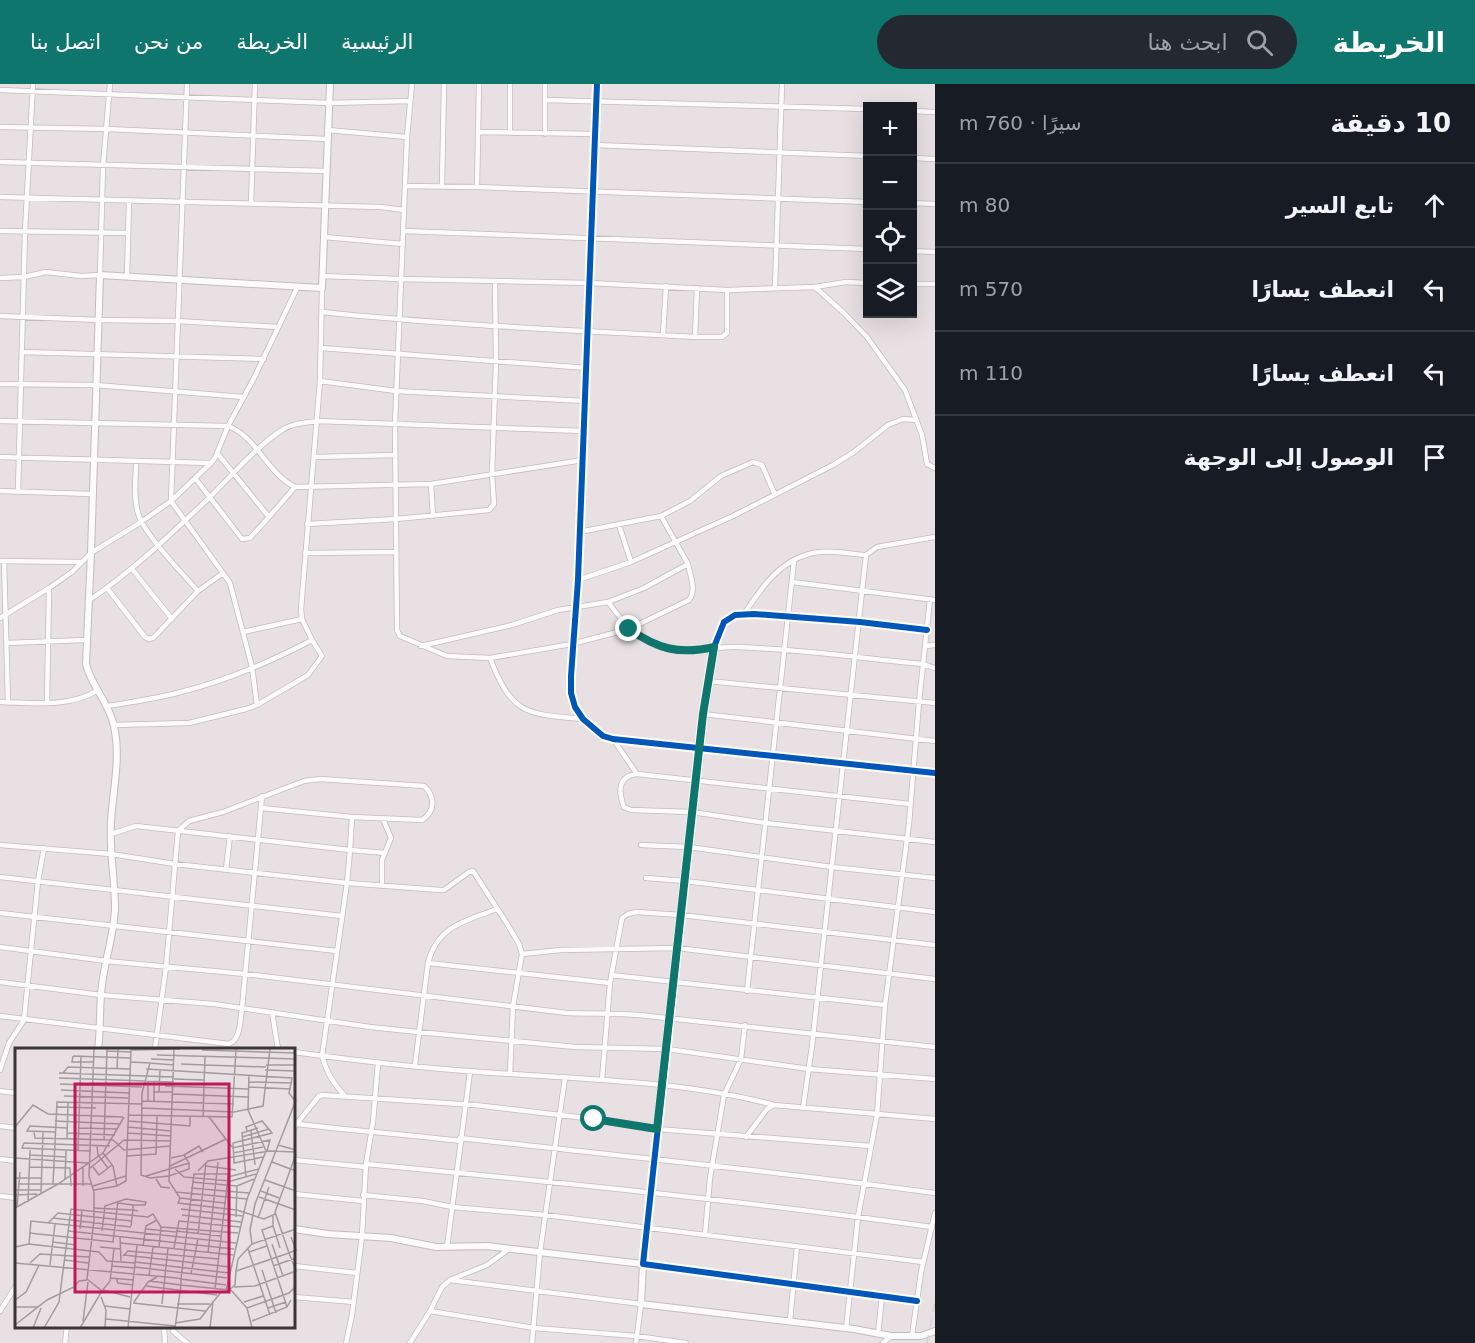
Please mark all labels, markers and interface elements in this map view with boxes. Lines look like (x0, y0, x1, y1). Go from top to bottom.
search box (877, 15, 1297, 69)
icon: search (1243, 26, 1276, 59)
text: الخريطة (1333, 26, 1445, 59)
text: اتصل بنا (30, 30, 101, 54)
text: من نحن (134, 30, 203, 54)
text: الخريطة (236, 30, 308, 54)
text: الرئيسية (341, 30, 413, 54)
text: ابحث هنا (1148, 30, 1228, 55)
map controls (863, 102, 917, 318)
button: + (863, 102, 917, 156)
text: 10 دقيقة (1330, 108, 1451, 138)
text: سيرًا · 760 m (959, 111, 1082, 135)
button: − (863, 156, 917, 210)
icon: ahead (1418, 189, 1451, 222)
text: 80 m (959, 193, 1010, 217)
text: تابع السير (1286, 193, 1394, 218)
button: locate (863, 210, 917, 264)
button: layers (863, 264, 917, 318)
icon: left (1418, 273, 1451, 306)
text: 570 m (959, 277, 1023, 301)
text: انعطف يسارًا (1251, 277, 1394, 302)
icon: left (1418, 357, 1451, 390)
text: 110 m (959, 361, 1023, 385)
text: انعطف يسارًا (1251, 361, 1394, 386)
icon: arrive (1418, 441, 1451, 474)
text: الوصول إلى الوجهة (1184, 445, 1394, 470)
route end (615, 615, 641, 641)
inset map (15, 1048, 296, 1328)
route start (580, 1105, 606, 1131)

